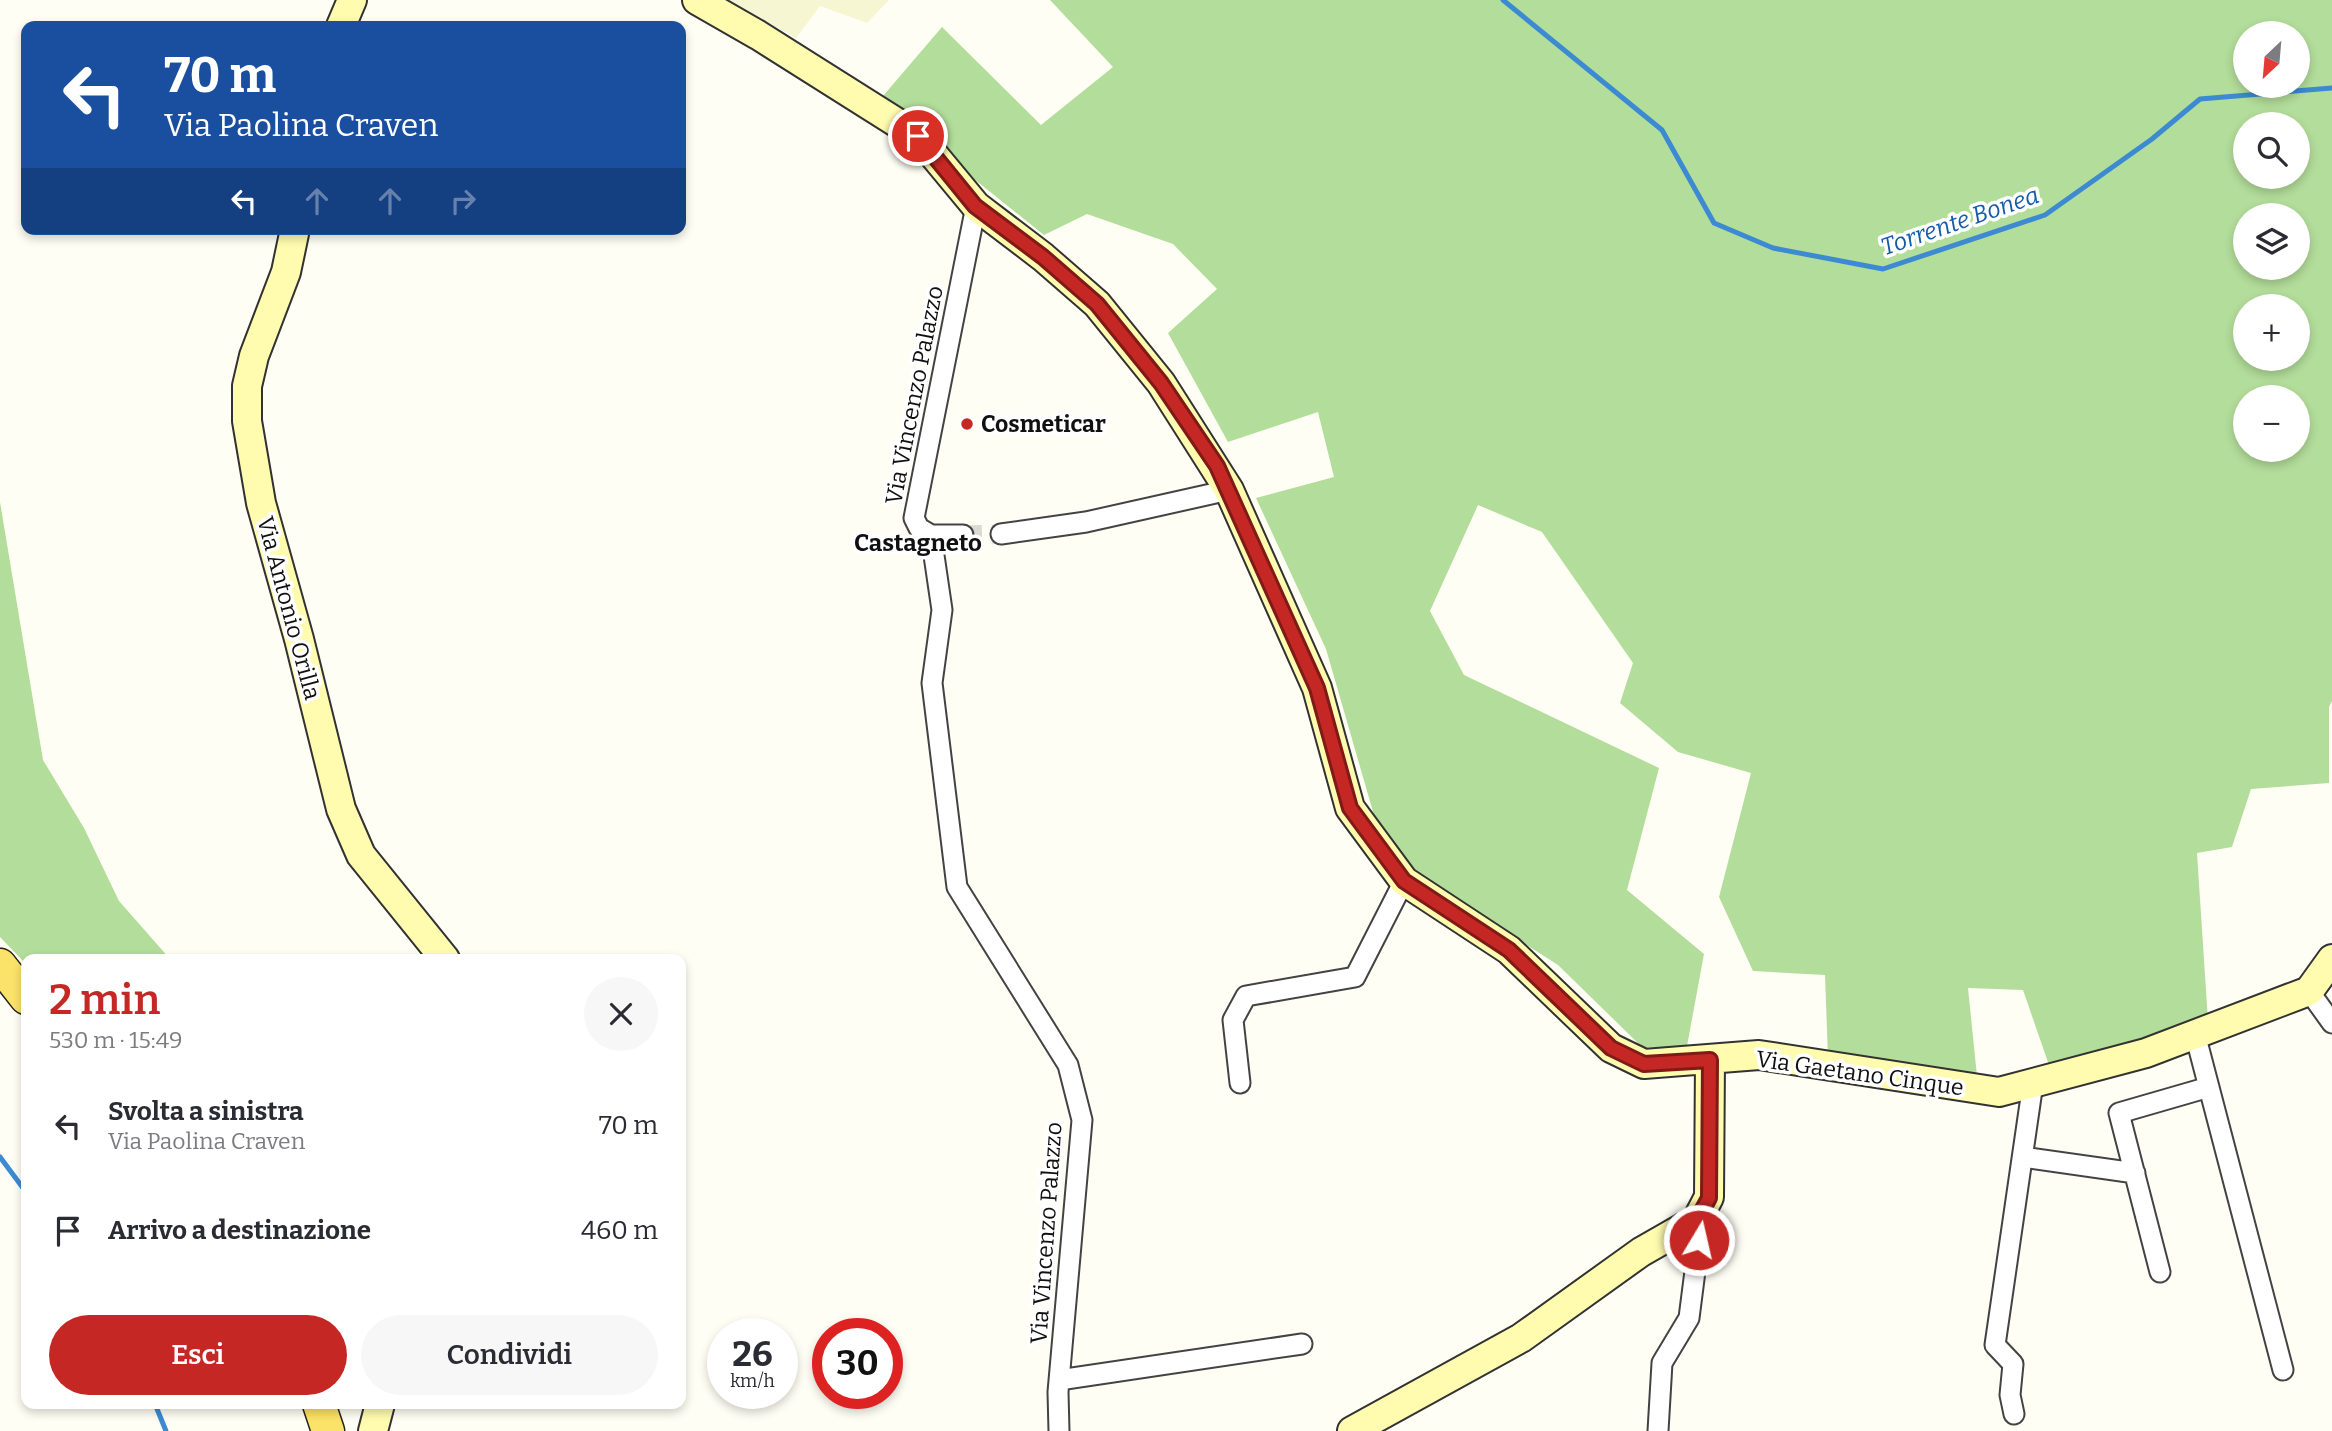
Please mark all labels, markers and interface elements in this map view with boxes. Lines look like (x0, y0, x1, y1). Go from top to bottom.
north arrow (2233, 21, 2310, 98)
map controls (2233, 21, 2310, 462)
text: 70 m (164, 46, 276, 105)
icon: left (49, 49, 140, 140)
text: Via Paolina Craven (164, 106, 438, 144)
pin (888, 106, 948, 166)
button: search (2233, 112, 2310, 189)
icon: arrive (899, 117, 937, 155)
water label: Torrente Bonea (1877, 181, 2043, 261)
icon: left (225, 182, 263, 220)
icon: ahead (298, 182, 336, 220)
icon: ahead (371, 182, 409, 220)
icon: right (444, 182, 482, 220)
button: layers (2233, 203, 2310, 280)
street label: Via Vincenzo Palazzo (879, 283, 949, 507)
button: + (2233, 294, 2310, 371)
button: − (2233, 385, 2310, 462)
place label: Cosmeticar (981, 410, 1106, 438)
marker: Cosmeticar (959, 416, 975, 432)
street label: Via Antonio Orilla (251, 513, 327, 703)
district label: Castagneto (854, 529, 982, 557)
text: 2 min (49, 975, 160, 1025)
button: close (584, 977, 658, 1051)
text: 530 m · 15:49 (49, 1026, 183, 1054)
street label: Via Gaetano Cinque (1754, 1045, 1966, 1101)
text: Svolta a sinistra (108, 1096, 304, 1127)
icon: left (49, 1107, 87, 1145)
text: 70 m (599, 1110, 658, 1141)
street label: Via Vincenzo Palazzo (1024, 1121, 1068, 1345)
text: Via Paolina Craven (108, 1127, 305, 1155)
position arrow (1662, 1203, 1736, 1277)
icon: arrive (49, 1212, 87, 1250)
text: Arrivo a destinazione (108, 1215, 371, 1246)
text: 460 m (581, 1215, 658, 1246)
button: Esci (49, 1315, 347, 1395)
button: Condividi (361, 1315, 658, 1395)
speed limit sign: 30 (812, 1318, 903, 1409)
text: 26 (732, 1333, 773, 1375)
text: km/h (730, 1370, 775, 1392)

